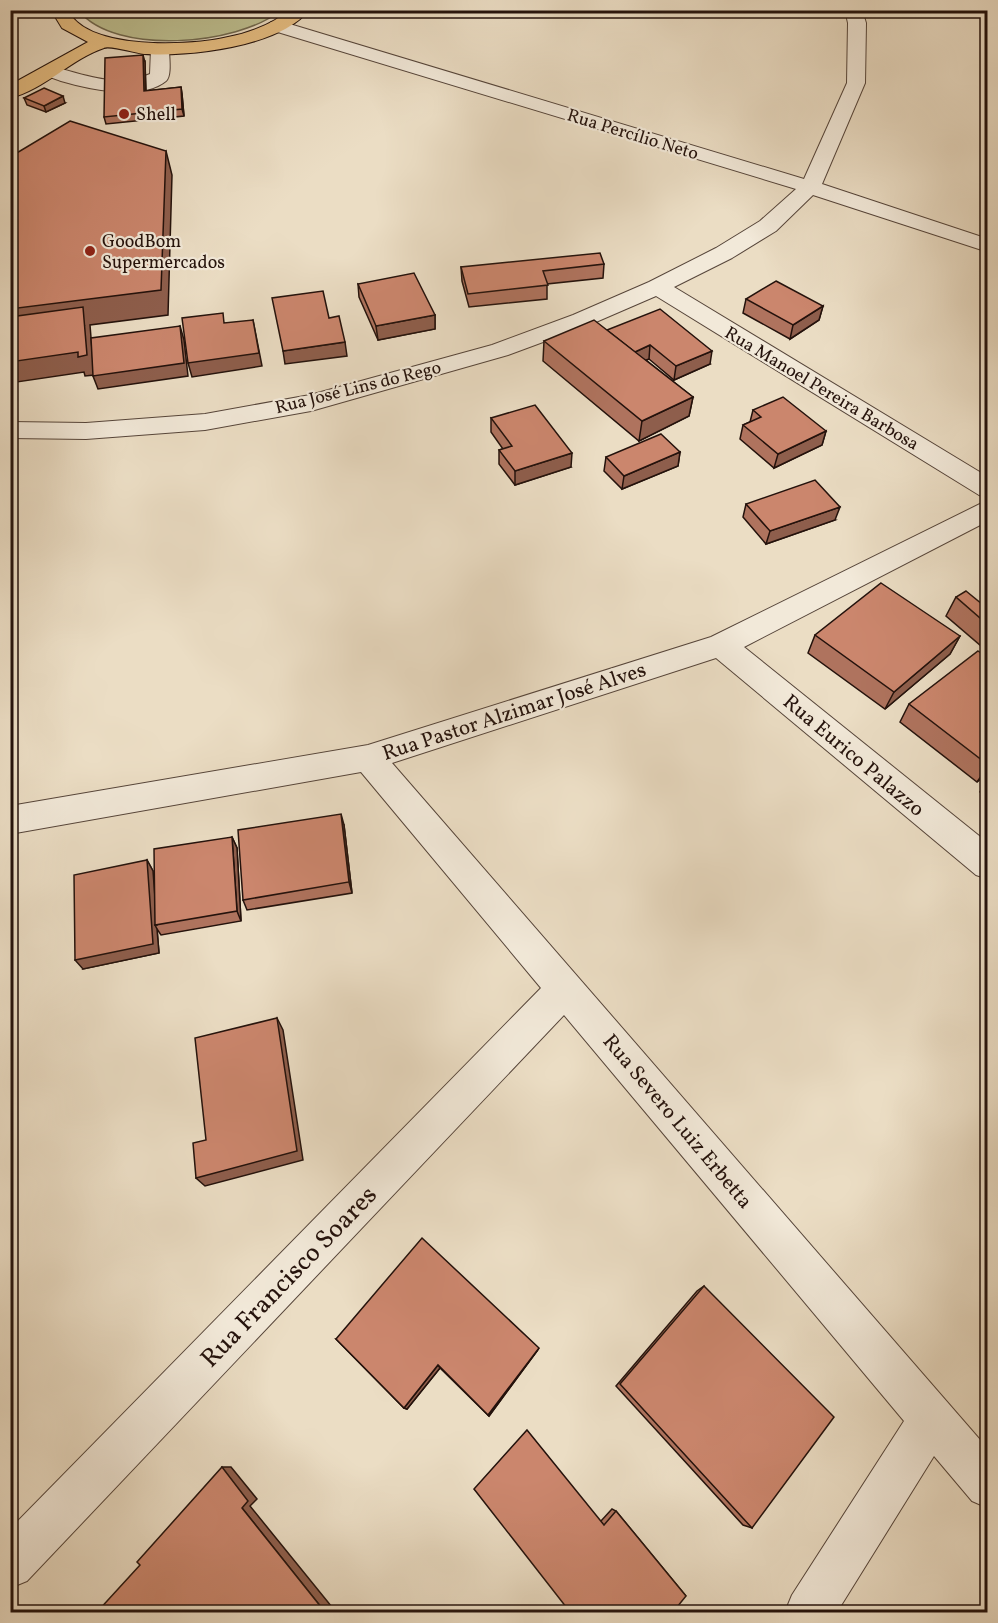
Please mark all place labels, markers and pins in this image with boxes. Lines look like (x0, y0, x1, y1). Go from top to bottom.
place label: Shell (136, 103, 176, 128)
marker: Shell (117, 107, 131, 121)
place label: GoodBom Supermercados (102, 230, 225, 276)
marker: GoodBom Supermercados (83, 244, 97, 258)

